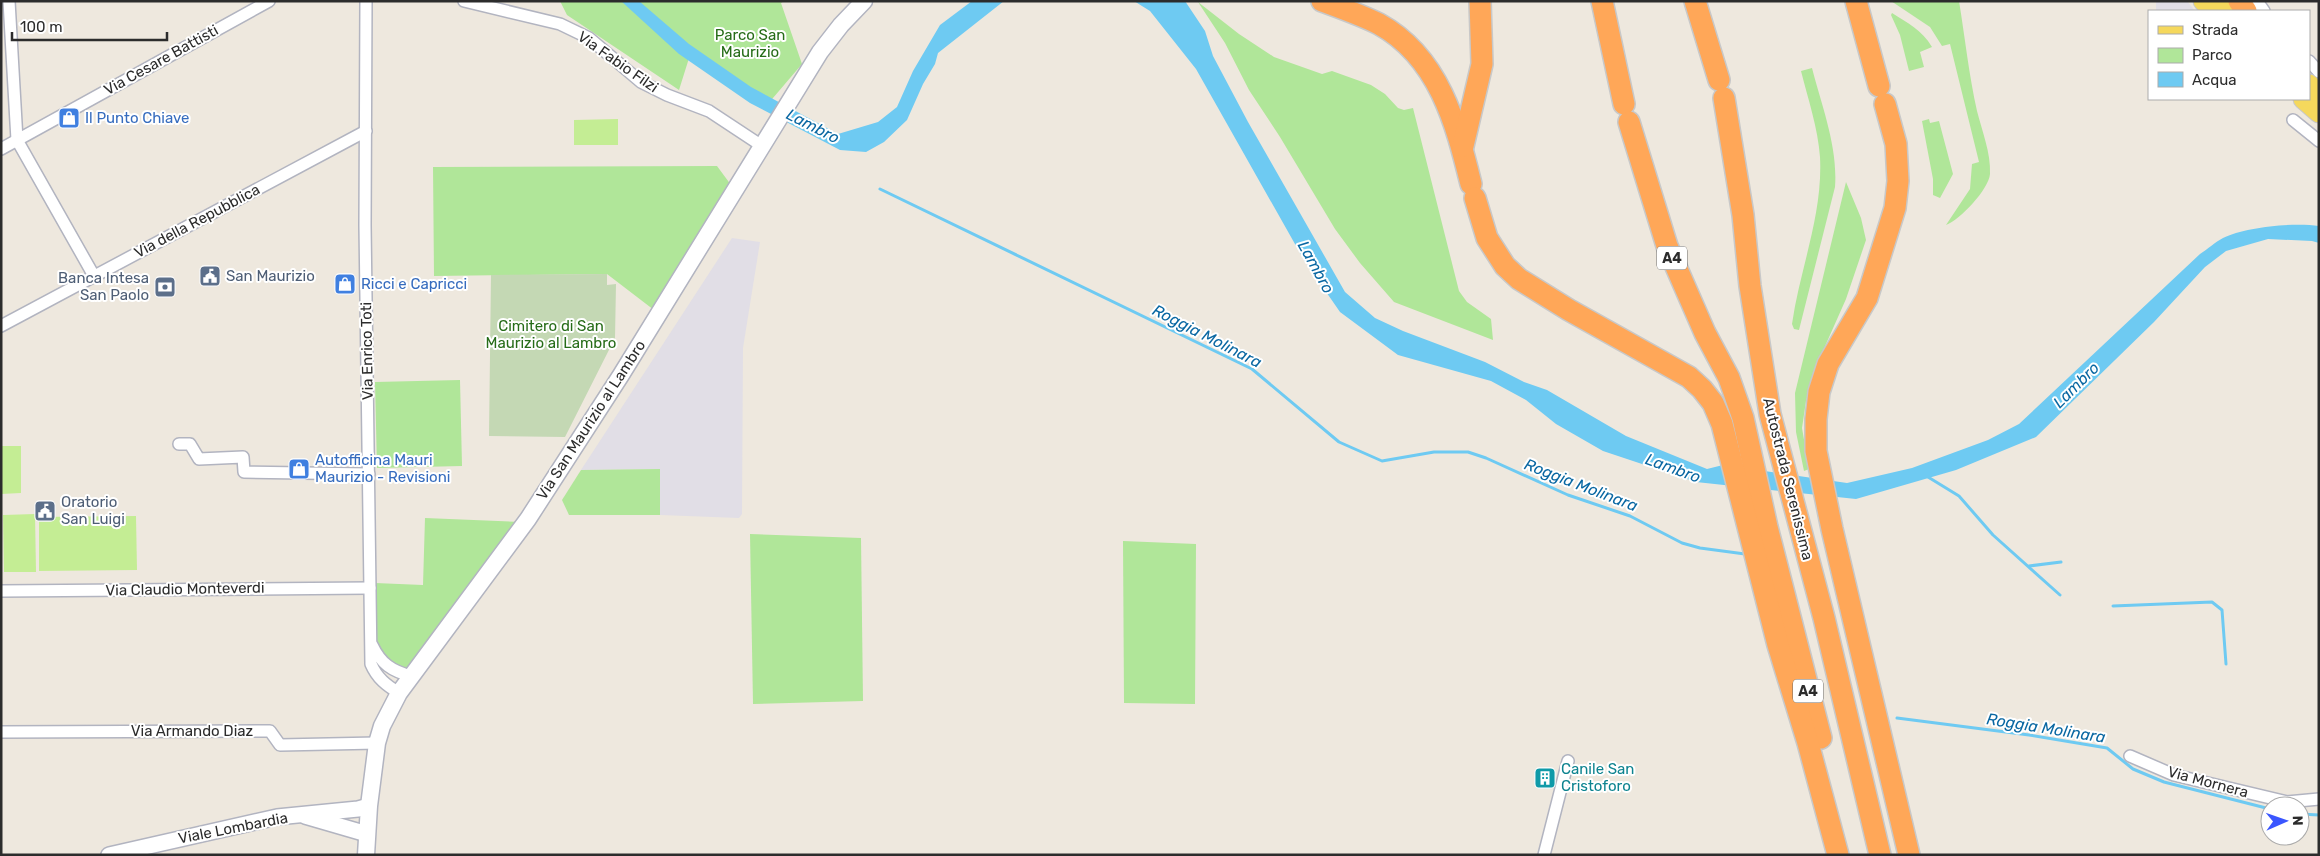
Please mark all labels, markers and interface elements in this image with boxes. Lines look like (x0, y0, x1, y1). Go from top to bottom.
scale bar (12, 10, 168, 42)
legend (2148, 10, 2310, 100)
text: 100 m (20, 18, 62, 36)
street label: Via Cesare Battisti (101, 21, 221, 99)
text: Strada (2192, 21, 2238, 39)
park label: Parco San Maurizio (715, 26, 785, 61)
street label: Via Fabio Filzi (574, 28, 662, 96)
text: Parco (2192, 46, 2232, 64)
text: Acqua (2192, 71, 2237, 89)
water label: Lambro (783, 105, 843, 147)
shop icon: Il Punto Chiave (57, 106, 81, 130)
place label: Il Punto Chiave (85, 109, 190, 127)
street label: Via della Repubblica (131, 180, 263, 262)
water label: Lambro (1294, 237, 1338, 297)
road number: A4 (1657, 247, 1687, 270)
public building icon: San Maurizio (198, 264, 222, 288)
place label: San Maurizio (226, 267, 315, 285)
place label: Banca Intesa San Paolo (58, 269, 149, 304)
shop icon: Ricci e Capricci (333, 272, 357, 296)
bank icon: Banca Intesa San Paolo (153, 275, 177, 299)
place label: Ricci e Capricci (361, 275, 467, 293)
water label: Roggia Molinara (1149, 300, 1265, 372)
street label: Via Enrico Toti (357, 302, 377, 400)
park label: Cimitero di San Maurizio al Lambro (486, 317, 616, 352)
street label: Via San Maurizio al Lambro (533, 337, 649, 503)
water label: Lambro (2049, 358, 2103, 412)
street label: Autostrada Serenissima (1759, 396, 1817, 562)
water label: Lambro (1643, 449, 1703, 487)
place label: Autofficina Mauri Maurizio - Revisioni (315, 451, 450, 486)
water label: Roggia Molinara (1522, 455, 1640, 515)
shop icon: Autofficina Mauri Maurizio - Revisioni (287, 457, 311, 481)
place label: Oratorio San Luigi (61, 493, 125, 528)
public building icon: Oratorio San Luigi (33, 499, 57, 523)
street label: Via Claudio Monteverdi (105, 579, 265, 599)
road number: A4 (1793, 679, 1823, 702)
water label: Roggia Molinara (1985, 709, 2107, 747)
street label: Via Armando Diaz (131, 722, 254, 740)
place label: Canile San Cristoforo (1561, 760, 1634, 795)
street label: Via Mornera (2166, 763, 2250, 801)
building icon: Canile San Cristoforo (1533, 766, 1557, 790)
north arrow (2260, 796, 2310, 846)
street label: Viale Lombardia (177, 809, 289, 847)
text: N (2289, 815, 2306, 826)

